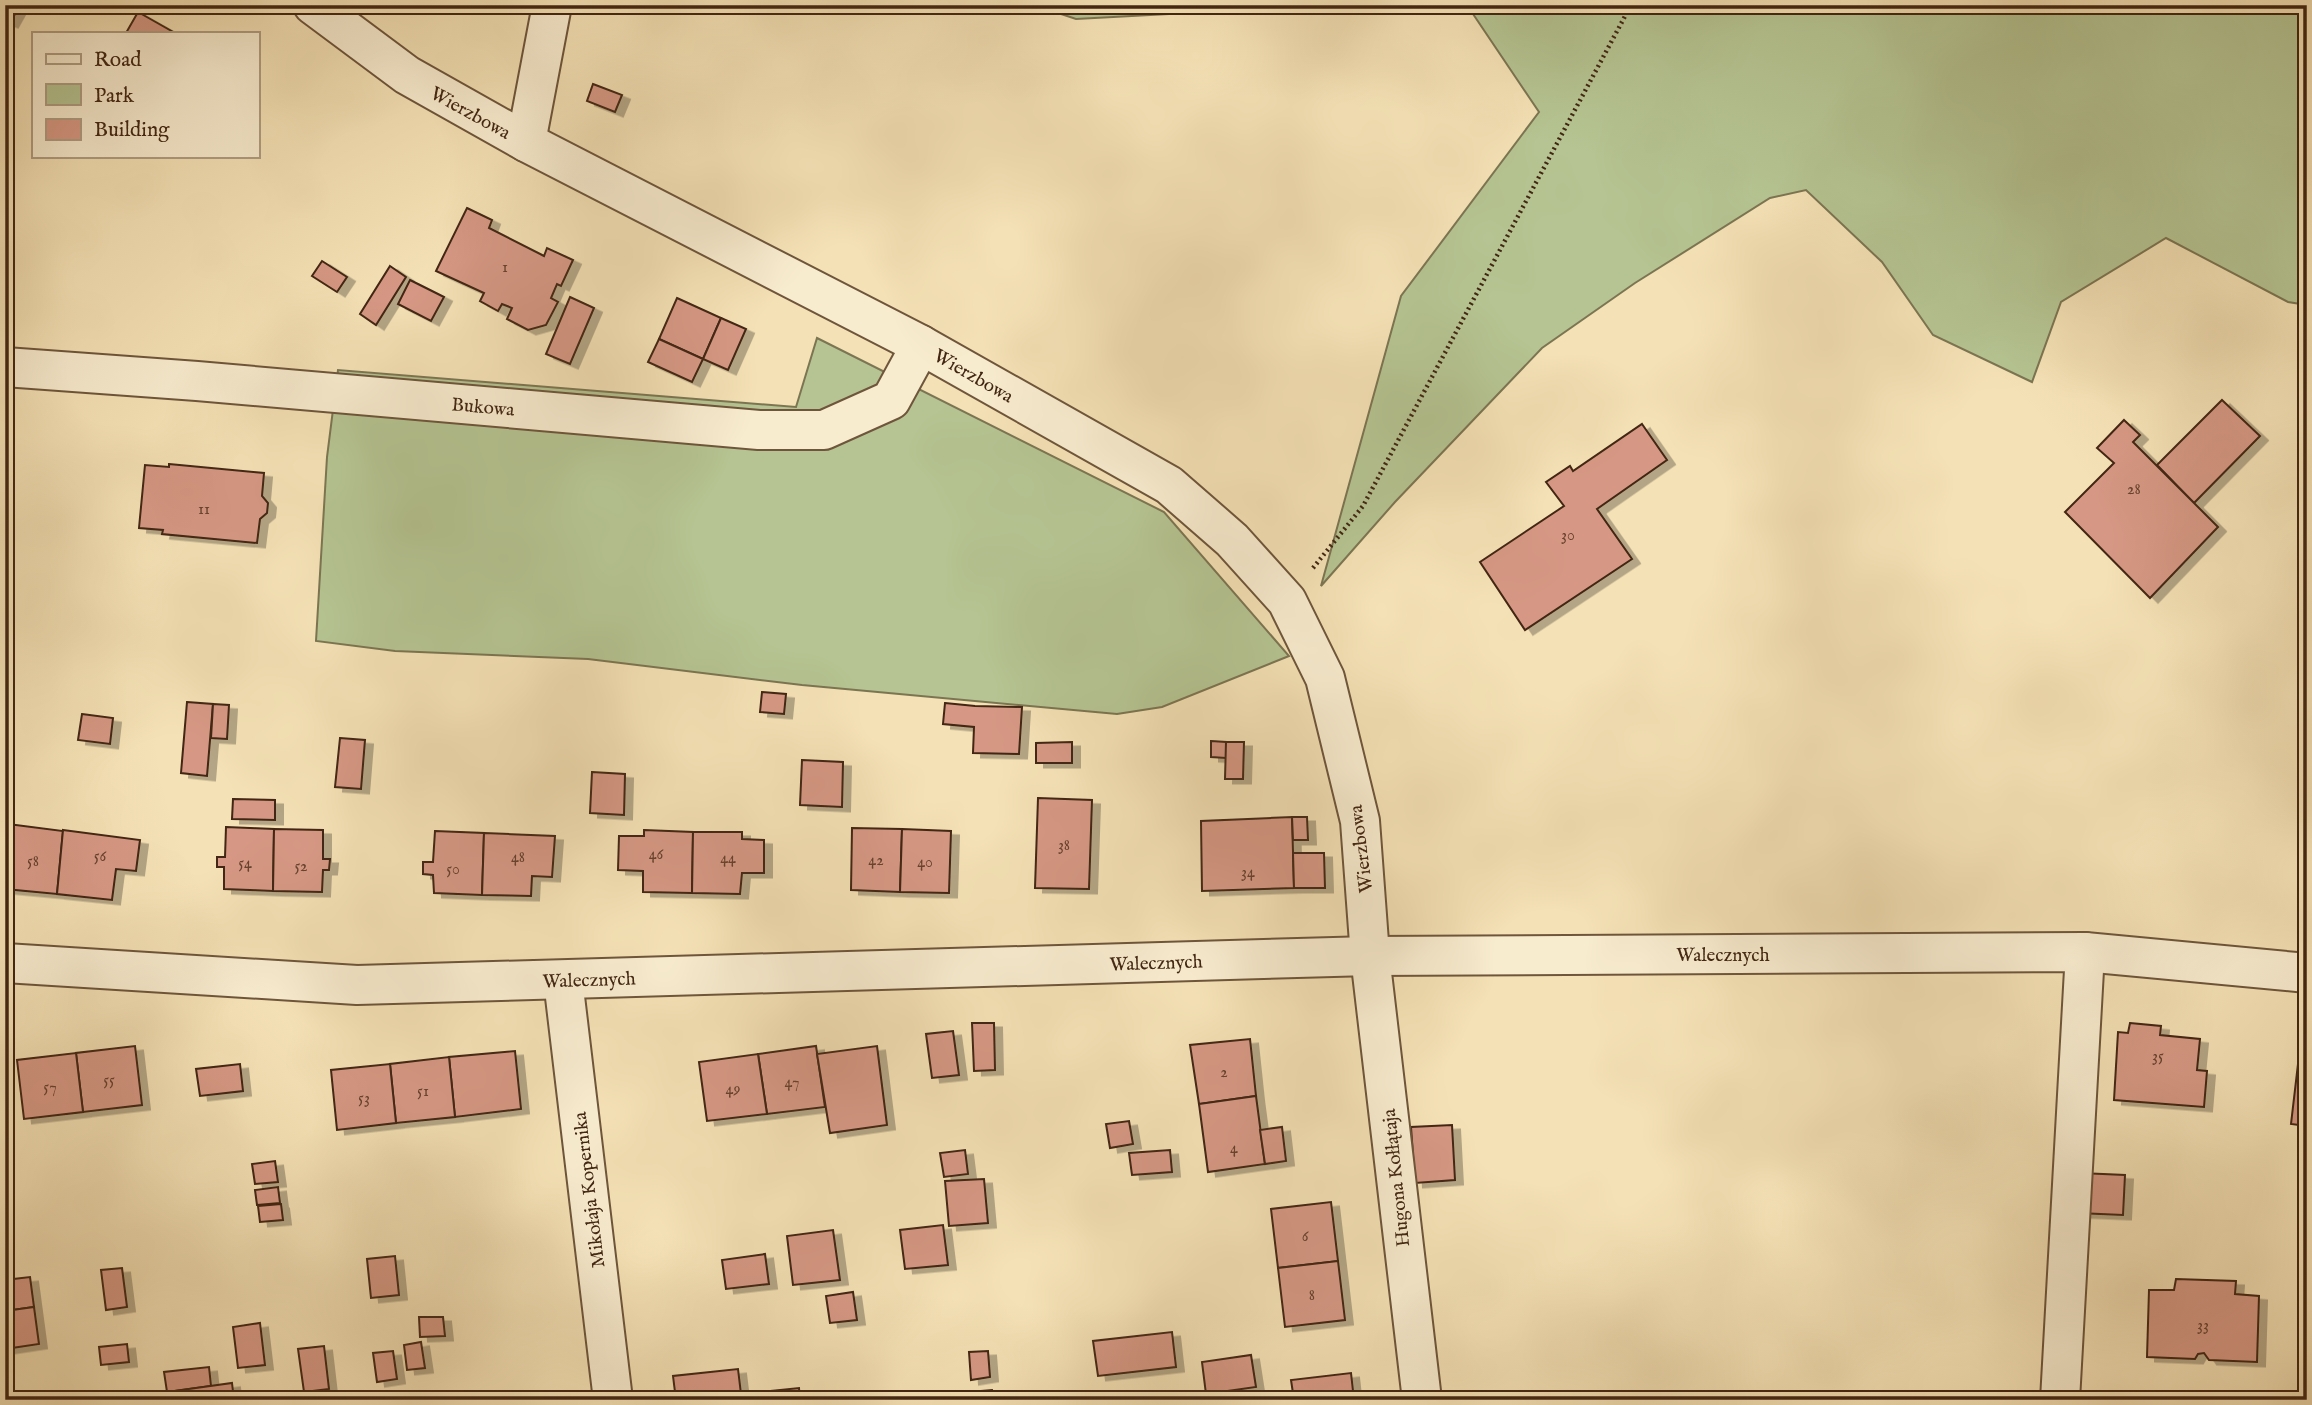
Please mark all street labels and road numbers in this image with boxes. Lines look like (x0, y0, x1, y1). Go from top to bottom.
street label: Wierzbowa (426, 82, 515, 146)
street label: Wierzbowa (929, 344, 1018, 410)
street label: Bukowa (450, 393, 516, 423)
street label: Wierzbowa (1345, 803, 1379, 894)
street label: Walecznych (1676, 944, 1770, 968)
street label: Walecznych (1109, 950, 1203, 978)
street label: Walecznych (542, 967, 636, 995)
street label: Hugona Kołłątaja (1378, 1107, 1416, 1248)
street label: Mikołaja Kopernika (568, 1110, 611, 1269)

